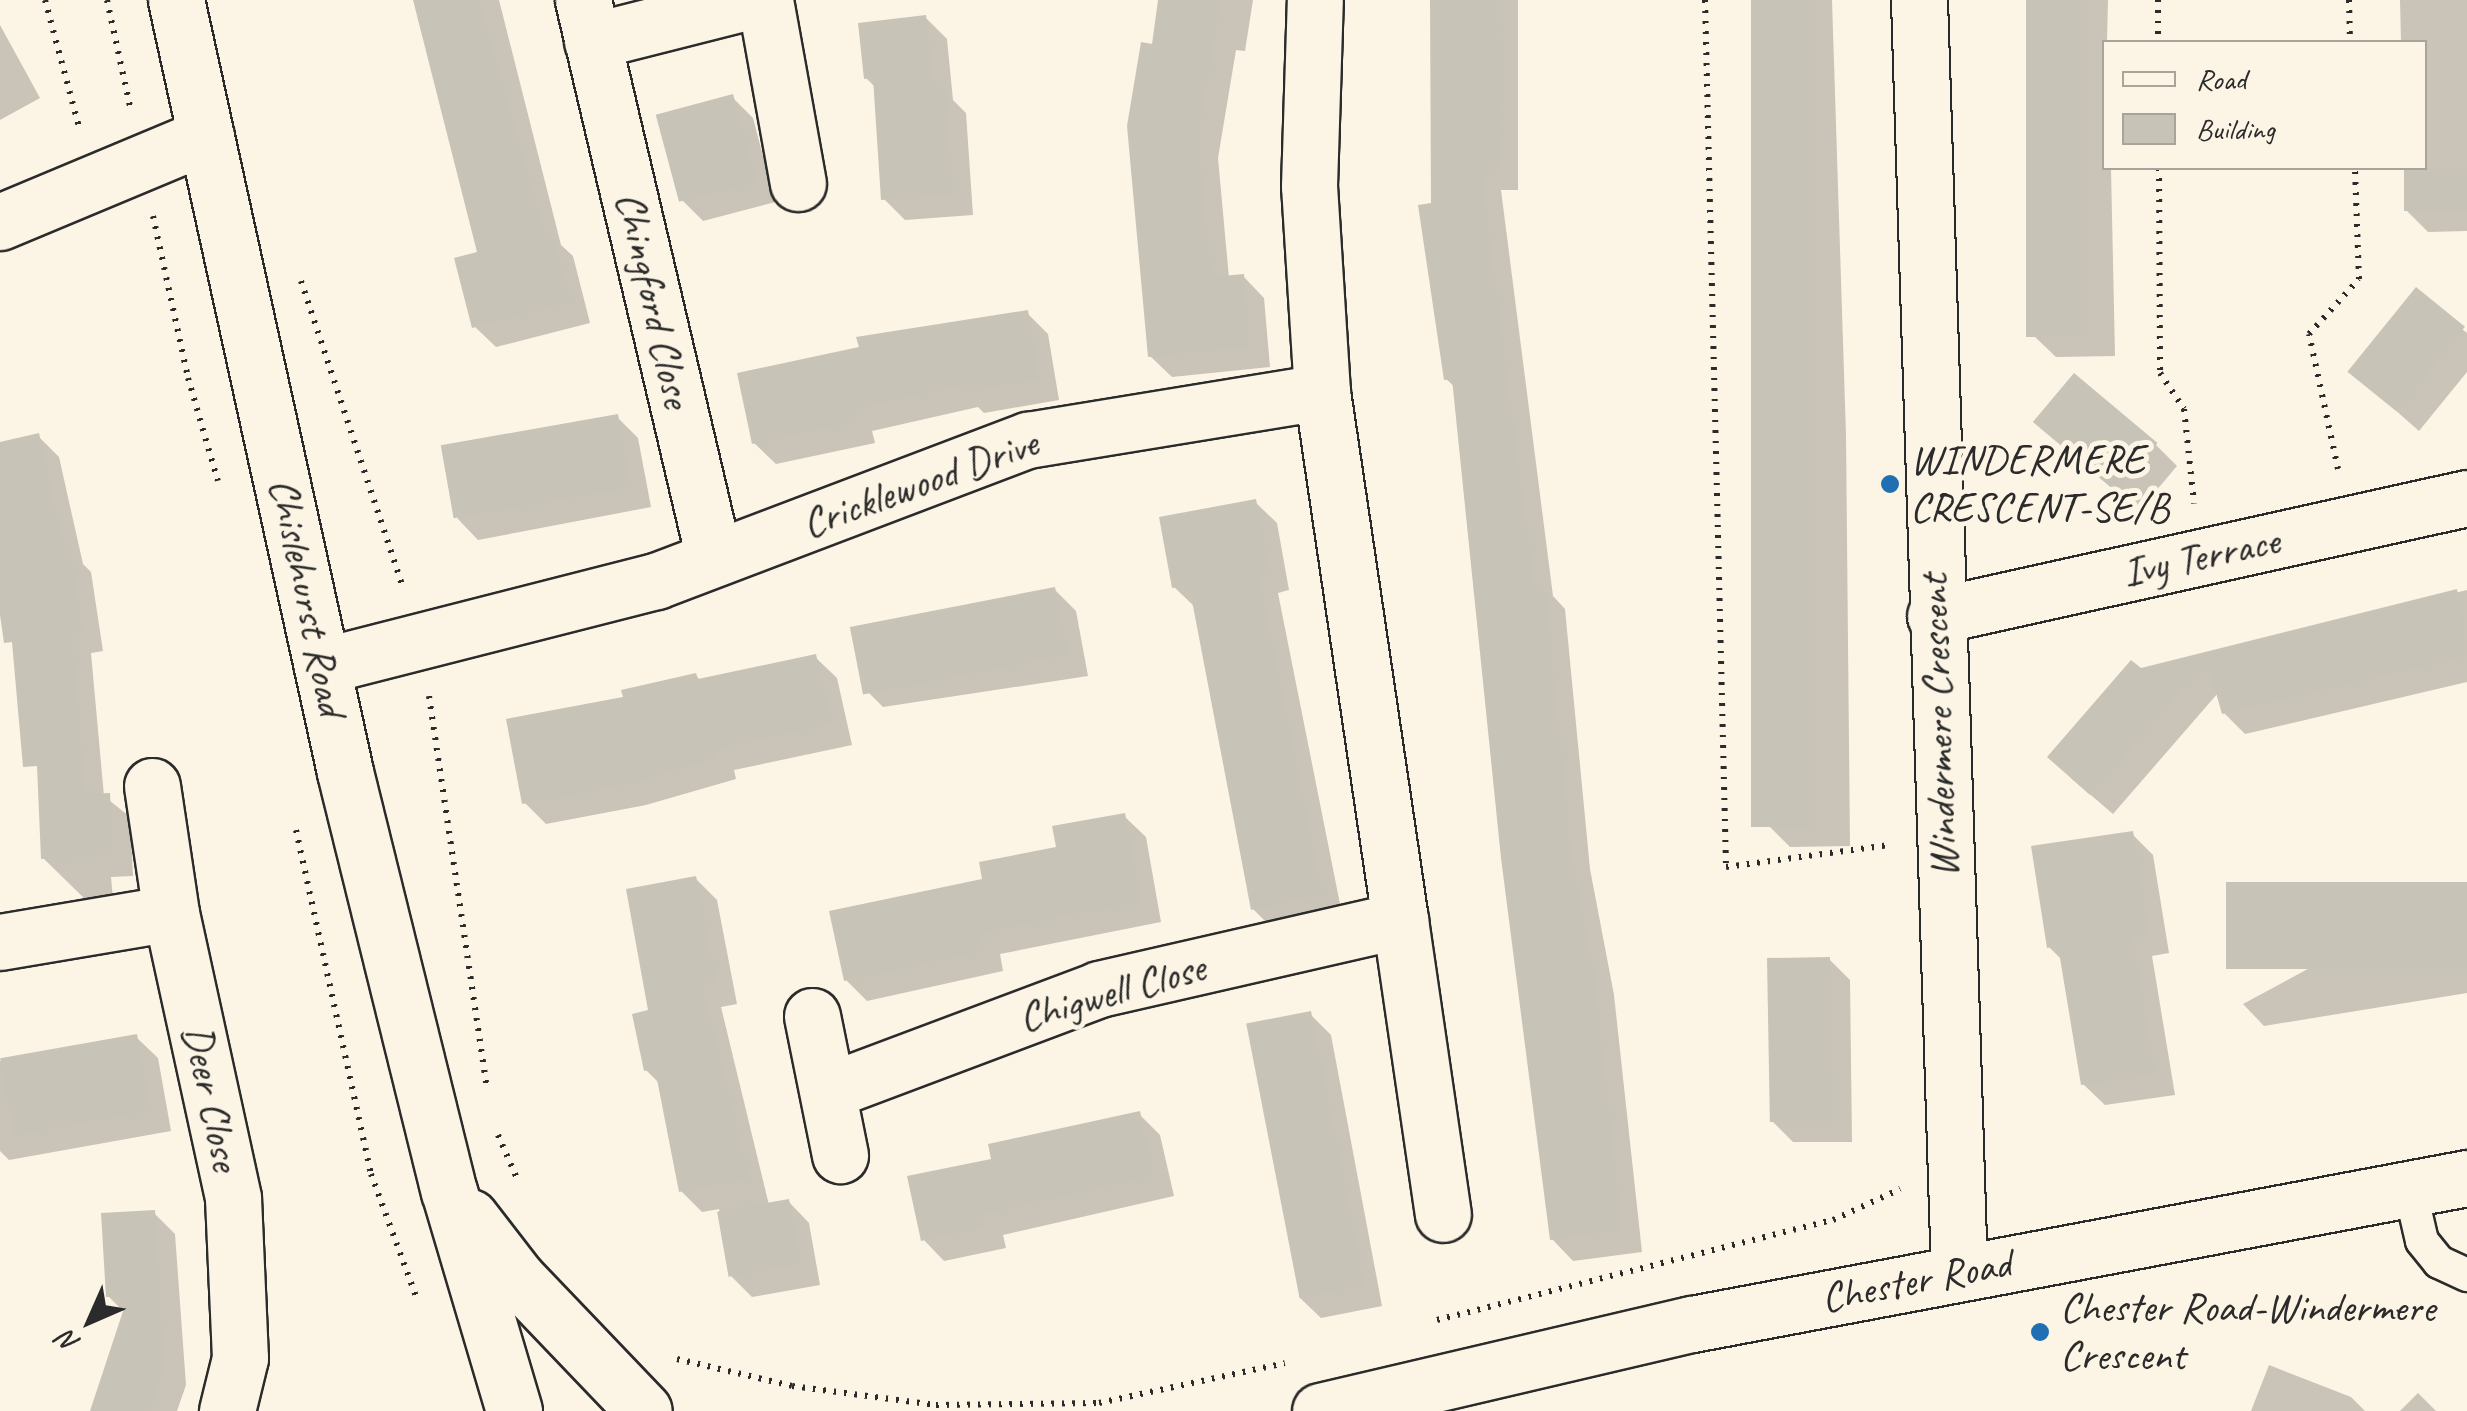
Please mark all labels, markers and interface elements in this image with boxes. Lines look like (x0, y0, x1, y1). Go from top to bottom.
legend (2102, 40, 2427, 170)
text: Road (2196, 60, 2246, 98)
text: Building (2196, 110, 2275, 148)
street label: Chingford Close (604, 187, 702, 413)
street label: Cricklewood Drive (795, 418, 1045, 550)
place label: WINDERMERE CRESCENT-SE/B (1910, 435, 2169, 534)
marker: WINDERMERE CRESCENT-SE/B (1879, 473, 1901, 495)
street label: Chislehurst Road (257, 474, 357, 720)
street label: Ivy Terrace (2118, 516, 2284, 598)
street label: Windermere Crescent (1908, 573, 1970, 879)
street label: Chigwell Close (1013, 942, 1211, 1044)
street label: Deer Close (171, 1021, 251, 1175)
street label: Chester Road (1818, 1238, 2014, 1324)
north arrow (40, 1271, 140, 1371)
place label: Chester Road-Windermere Crescent (2060, 1283, 2434, 1382)
marker: Chester Road-Windermere Crescent (2029, 1321, 2051, 1343)
text: N (50, 1324, 87, 1361)

